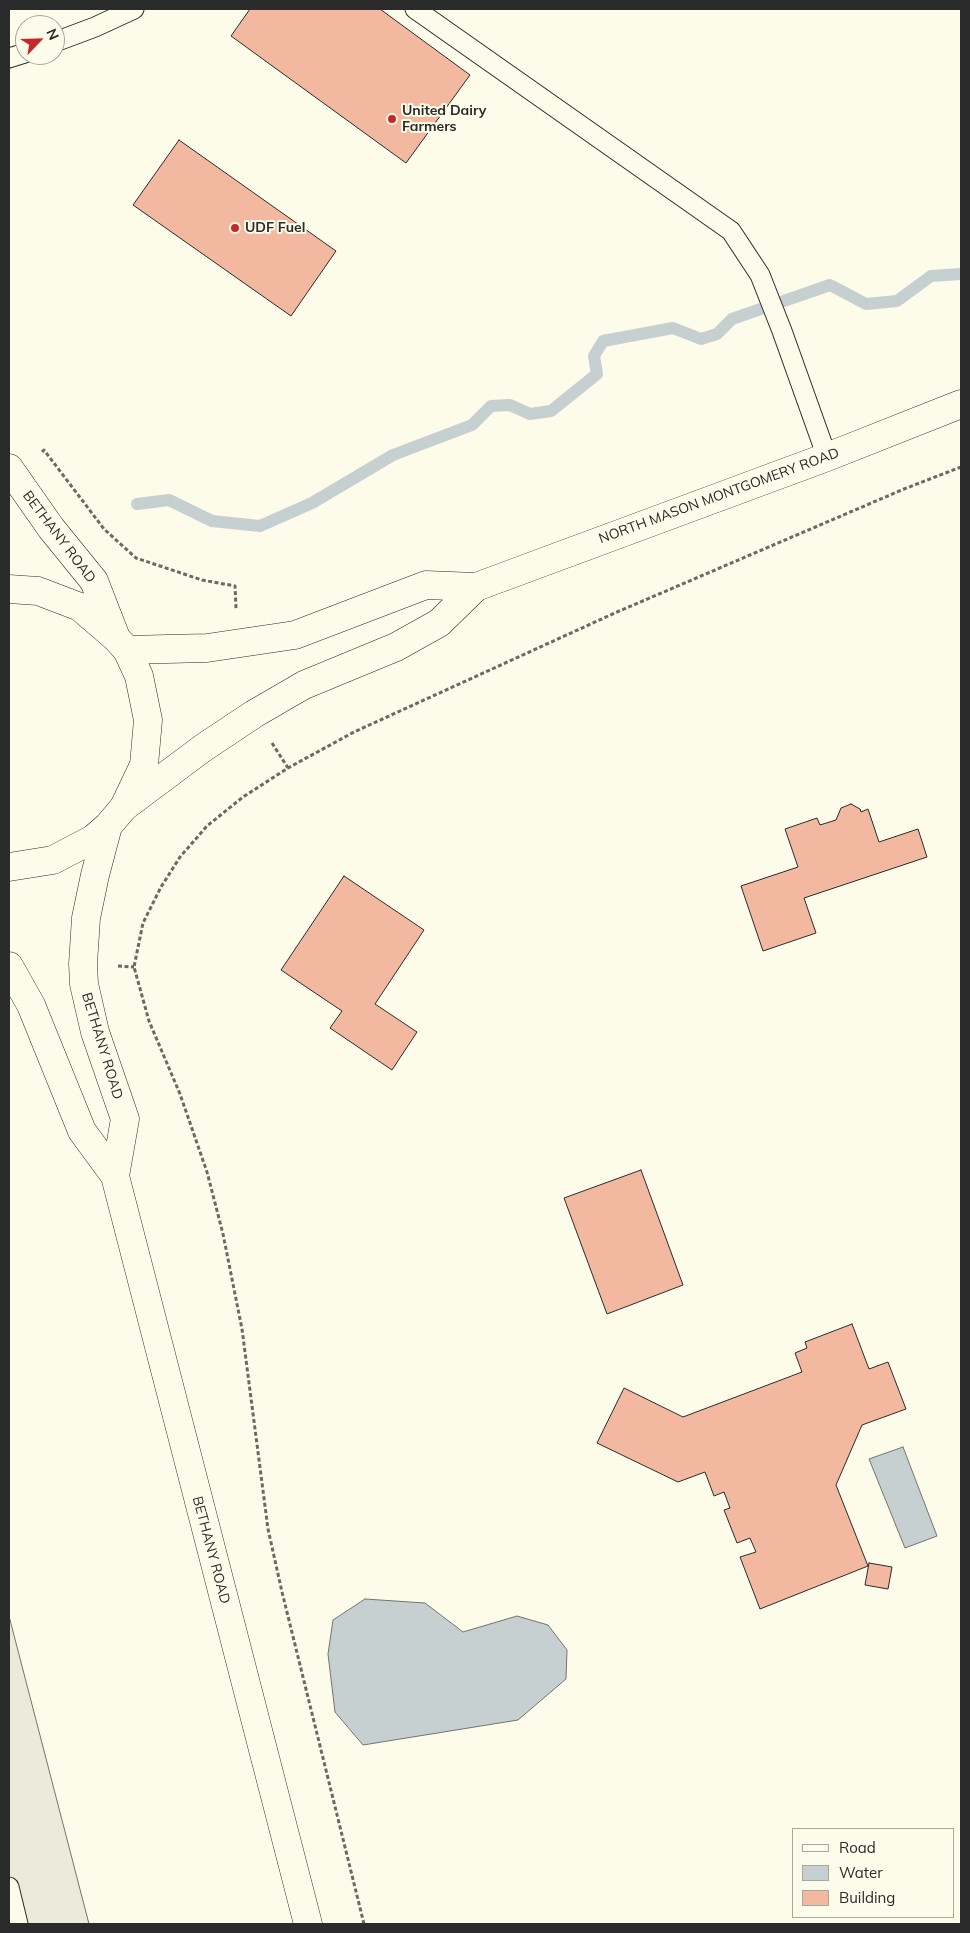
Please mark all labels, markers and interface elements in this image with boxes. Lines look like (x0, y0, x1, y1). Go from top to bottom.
north arrow (15, 15, 65, 65)
text: N (42, 26, 63, 43)
place label: United Dairy Farmers (402, 103, 486, 136)
marker: United Dairy Farmers (386, 113, 398, 125)
place label: UDF Fuel (245, 220, 305, 236)
marker: UDF Fuel (229, 222, 241, 234)
street label: NORTH MASON MONTGOMERY ROAD (597, 445, 841, 547)
street label: BETHANY ROAD (19, 488, 99, 586)
street label: BETHANY ROAD (78, 991, 126, 1101)
street label: BETHANY ROAD (189, 1494, 233, 1606)
legend (792, 1828, 955, 1918)
text: Road (839, 1838, 876, 1857)
text: Water (839, 1863, 883, 1882)
text: Building (839, 1888, 895, 1907)

